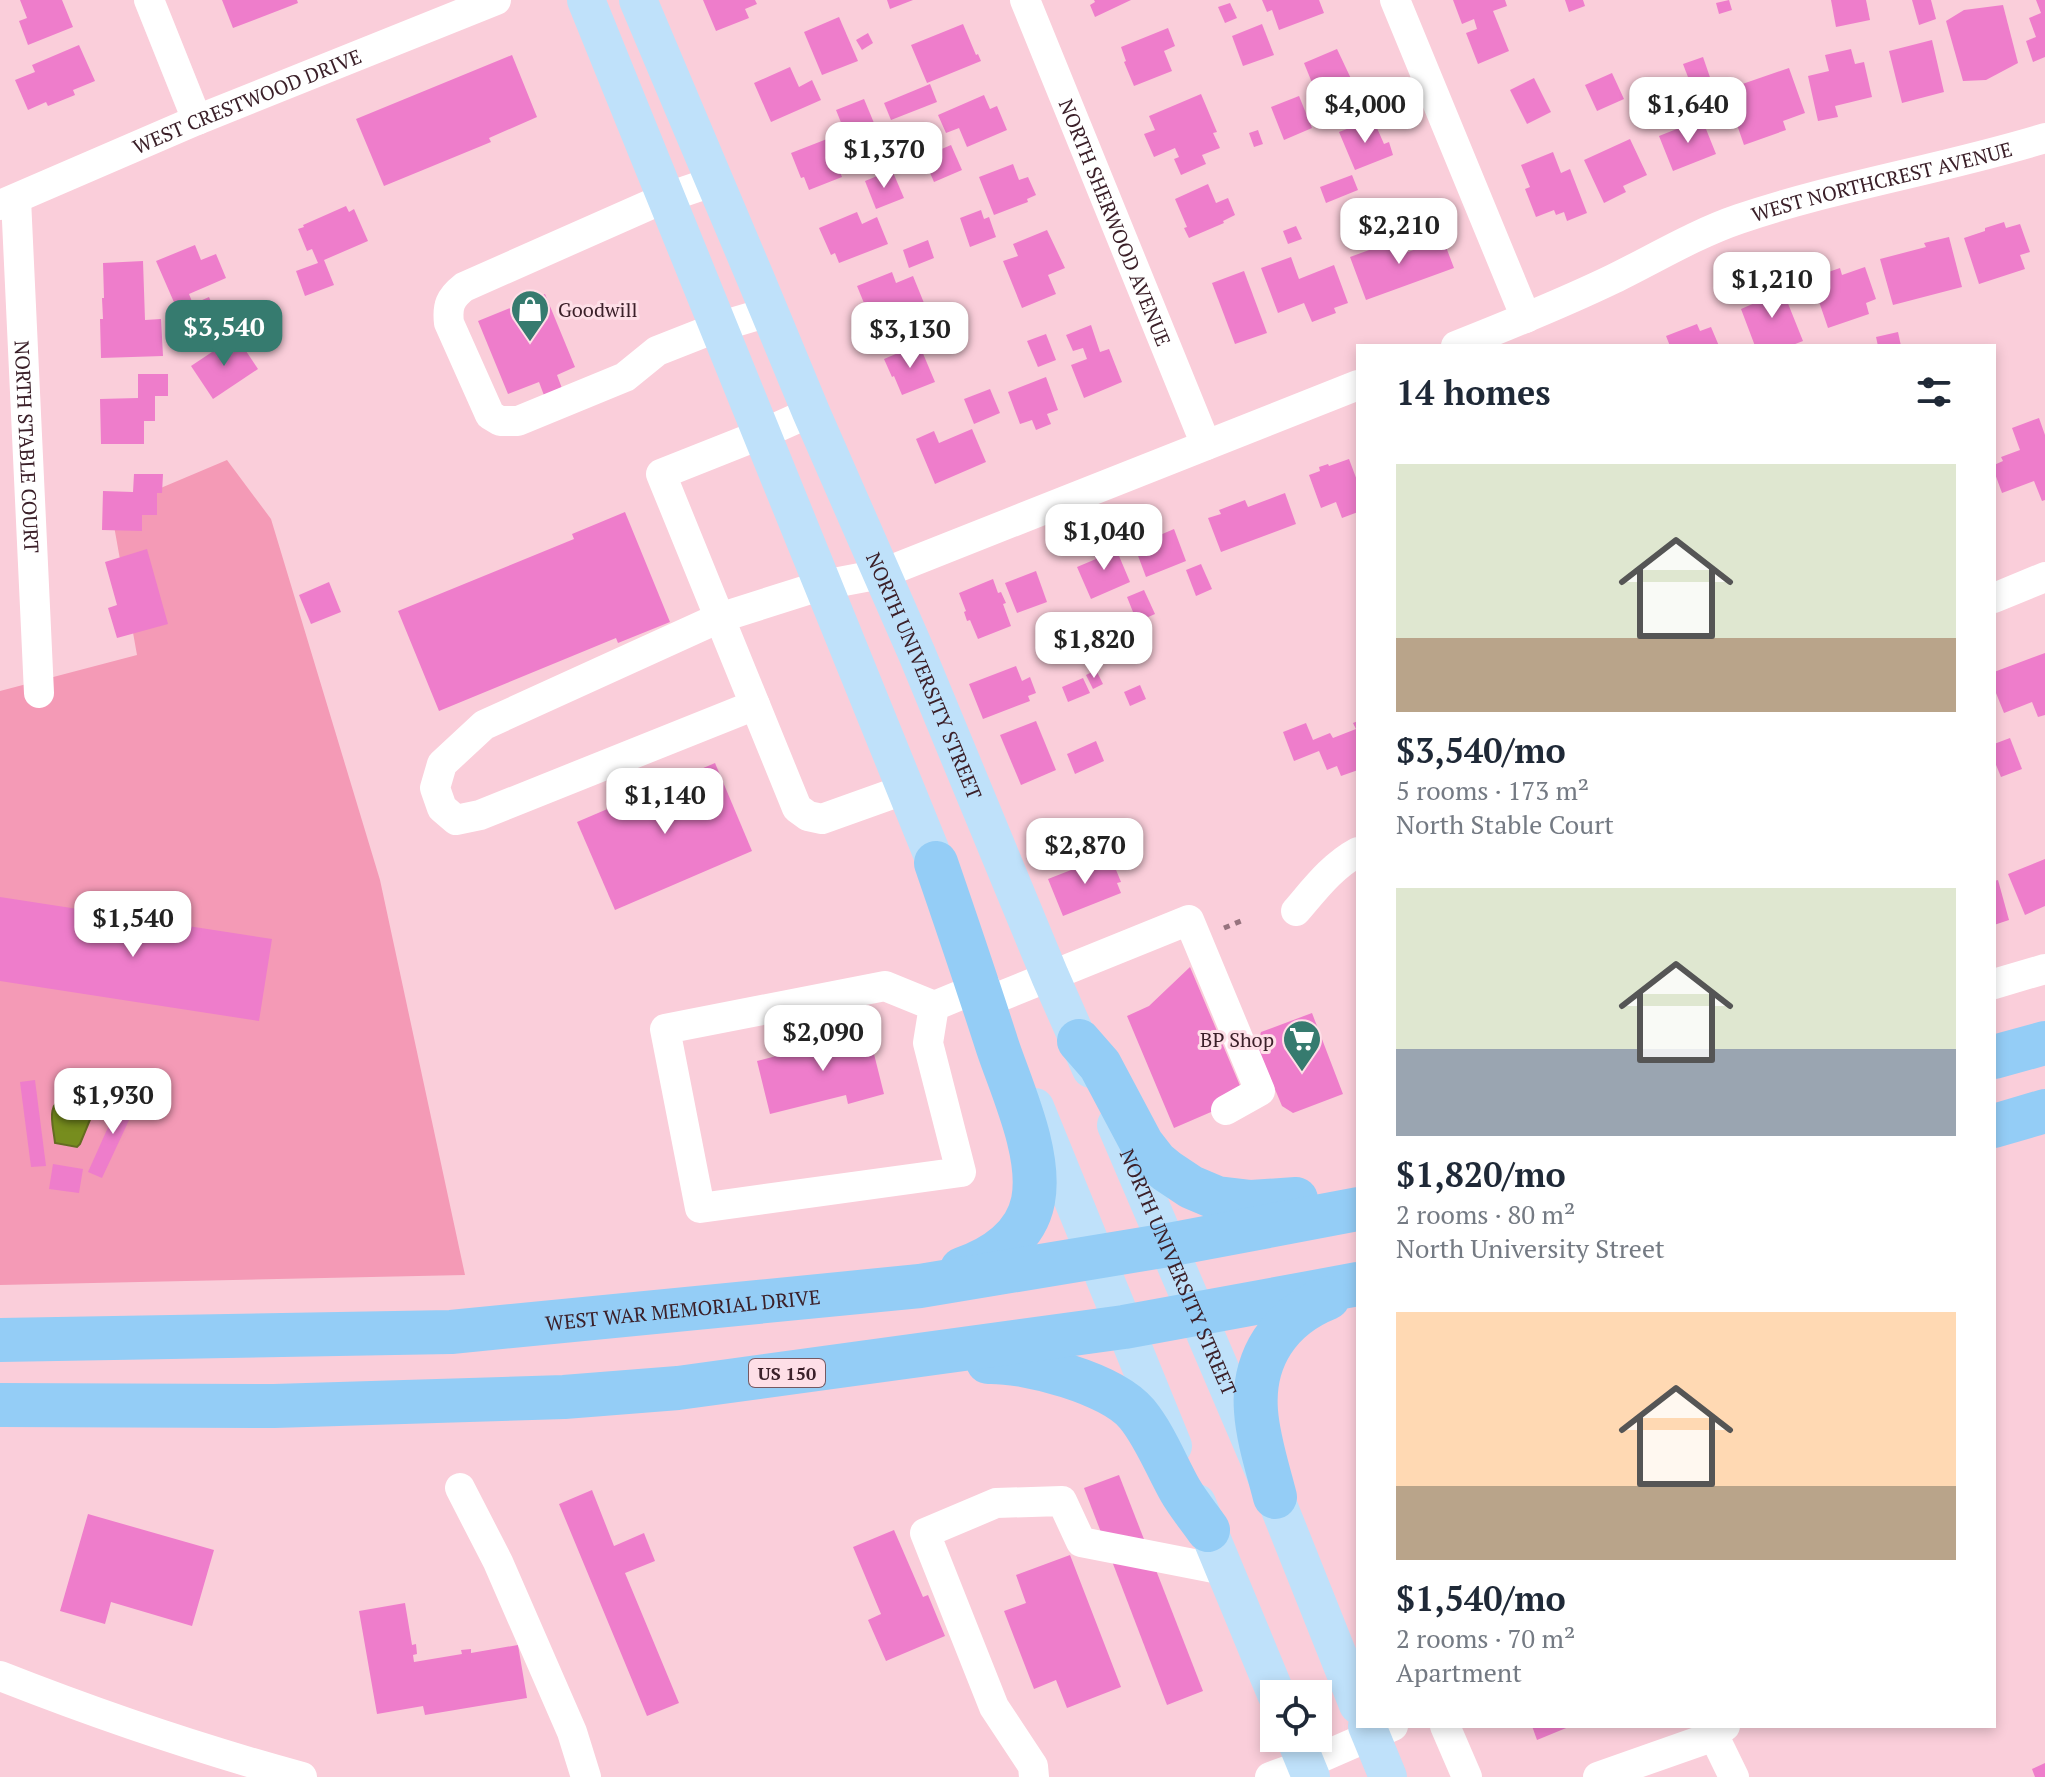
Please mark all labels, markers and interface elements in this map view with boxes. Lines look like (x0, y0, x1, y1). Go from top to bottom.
street label: WEST CRESTWOOD DRIVE (128, 42, 365, 160)
pin: $4,000 (1300, 77, 1430, 145)
pin: $1,640 (1623, 77, 1753, 145)
text: $4,000 (1324, 86, 1406, 120)
text: $1,640 (1647, 86, 1729, 120)
street label: NORTH SHERWOOD AVENUE (1053, 95, 1178, 350)
pin: $1,370 (819, 122, 949, 190)
text: $1,370 (843, 131, 925, 165)
street label: WEST NORTHCREST AVENUE (1748, 135, 2015, 228)
pin: $2,210 (1334, 198, 1464, 266)
text: $2,210 (1358, 207, 1440, 241)
pin: $1,210 (1707, 252, 1837, 320)
text: $1,210 (1731, 261, 1813, 295)
shop icon: Goodwill (509, 288, 551, 343)
place label: Goodwill (558, 296, 638, 323)
pin: $3,540 (159, 300, 289, 368)
pin: $3,130 (845, 302, 975, 370)
text: $3,540 (183, 309, 265, 343)
text: $3,130 (869, 311, 951, 345)
street label: NORTH STABLE COURT (9, 340, 46, 554)
text: 14 homes (1396, 370, 1551, 415)
icon: filters (1912, 370, 1956, 414)
pin: $1,040 (1039, 504, 1169, 572)
text: $1,040 (1063, 513, 1145, 547)
icon: home (1604, 516, 1748, 660)
street label: NORTH UNIVERSITY STREET (861, 548, 989, 803)
pin: $1,820 (1029, 612, 1159, 680)
text: $1,820 (1053, 621, 1135, 655)
text: $3,540/mo (1396, 728, 1566, 773)
pin: $1,140 (600, 768, 730, 836)
text: 5 rooms · 173 m² (1396, 773, 1589, 807)
text: $1,140 (624, 777, 706, 811)
text: North Stable Court (1396, 807, 1614, 841)
pin: $2,870 (1020, 818, 1150, 886)
text: $2,870 (1044, 827, 1126, 861)
pin: $1,540 (68, 891, 198, 959)
text: $1,540 (92, 900, 174, 934)
icon: home (1604, 940, 1748, 1084)
pin: $2,090 (758, 1005, 888, 1073)
text: $2,090 (782, 1014, 864, 1048)
supermarket icon: BP Shop (1281, 1018, 1323, 1073)
place label: BP Shop (1200, 1026, 1274, 1053)
pin: $1,930 (48, 1068, 178, 1136)
text: $1,930 (72, 1077, 154, 1111)
street label: NORTH UNIVERSITY STREET (1114, 1145, 1244, 1400)
text: $1,820/mo (1396, 1152, 1566, 1197)
text: 2 rooms · 80 m² (1396, 1197, 1575, 1231)
text: North University Street (1396, 1231, 1665, 1265)
street label: WEST WAR MEMORIAL DRIVE (544, 1282, 822, 1336)
road number: US 150 (749, 1359, 825, 1387)
icon: home (1604, 1364, 1748, 1508)
text: $1,540/mo (1396, 1576, 1566, 1621)
text: 2 rooms · 70 m² (1396, 1621, 1575, 1655)
text: Apartment (1396, 1655, 1522, 1689)
map controls (1260, 1680, 1332, 1752)
button: locate (1260, 1680, 1332, 1752)

